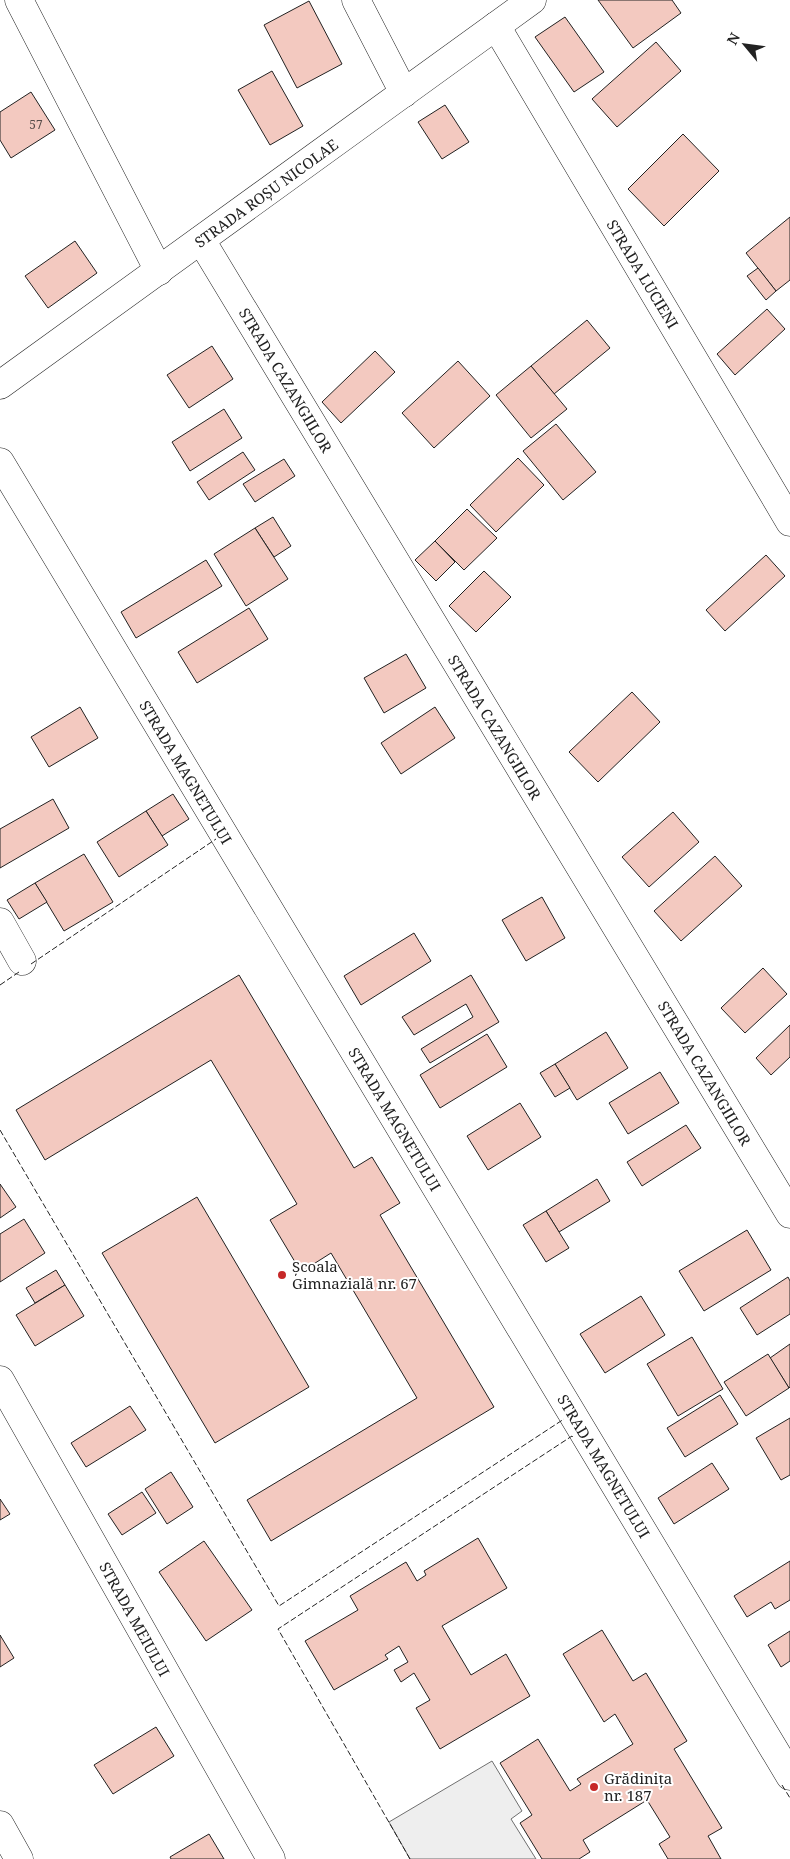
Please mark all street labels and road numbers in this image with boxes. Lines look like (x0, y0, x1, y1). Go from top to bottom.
street label: STRADA ROȘU NICOLAE (190, 134, 342, 252)
street label: STRADA LUCIENI (603, 216, 683, 332)
street label: STRADA CAZANGIILOR (235, 304, 337, 456)
street label: STRADA CAZANGIILOR (444, 651, 546, 803)
street label: STRADA MAGNETULUI (135, 697, 237, 847)
street label: STRADA CAZANGIILOR (654, 997, 756, 1149)
street label: STRADA MAGNETULUI (344, 1044, 446, 1194)
street label: STRADA MAGNETULUI (553, 1391, 655, 1541)
street label: STRADA MEIULUI (95, 1558, 175, 1680)

